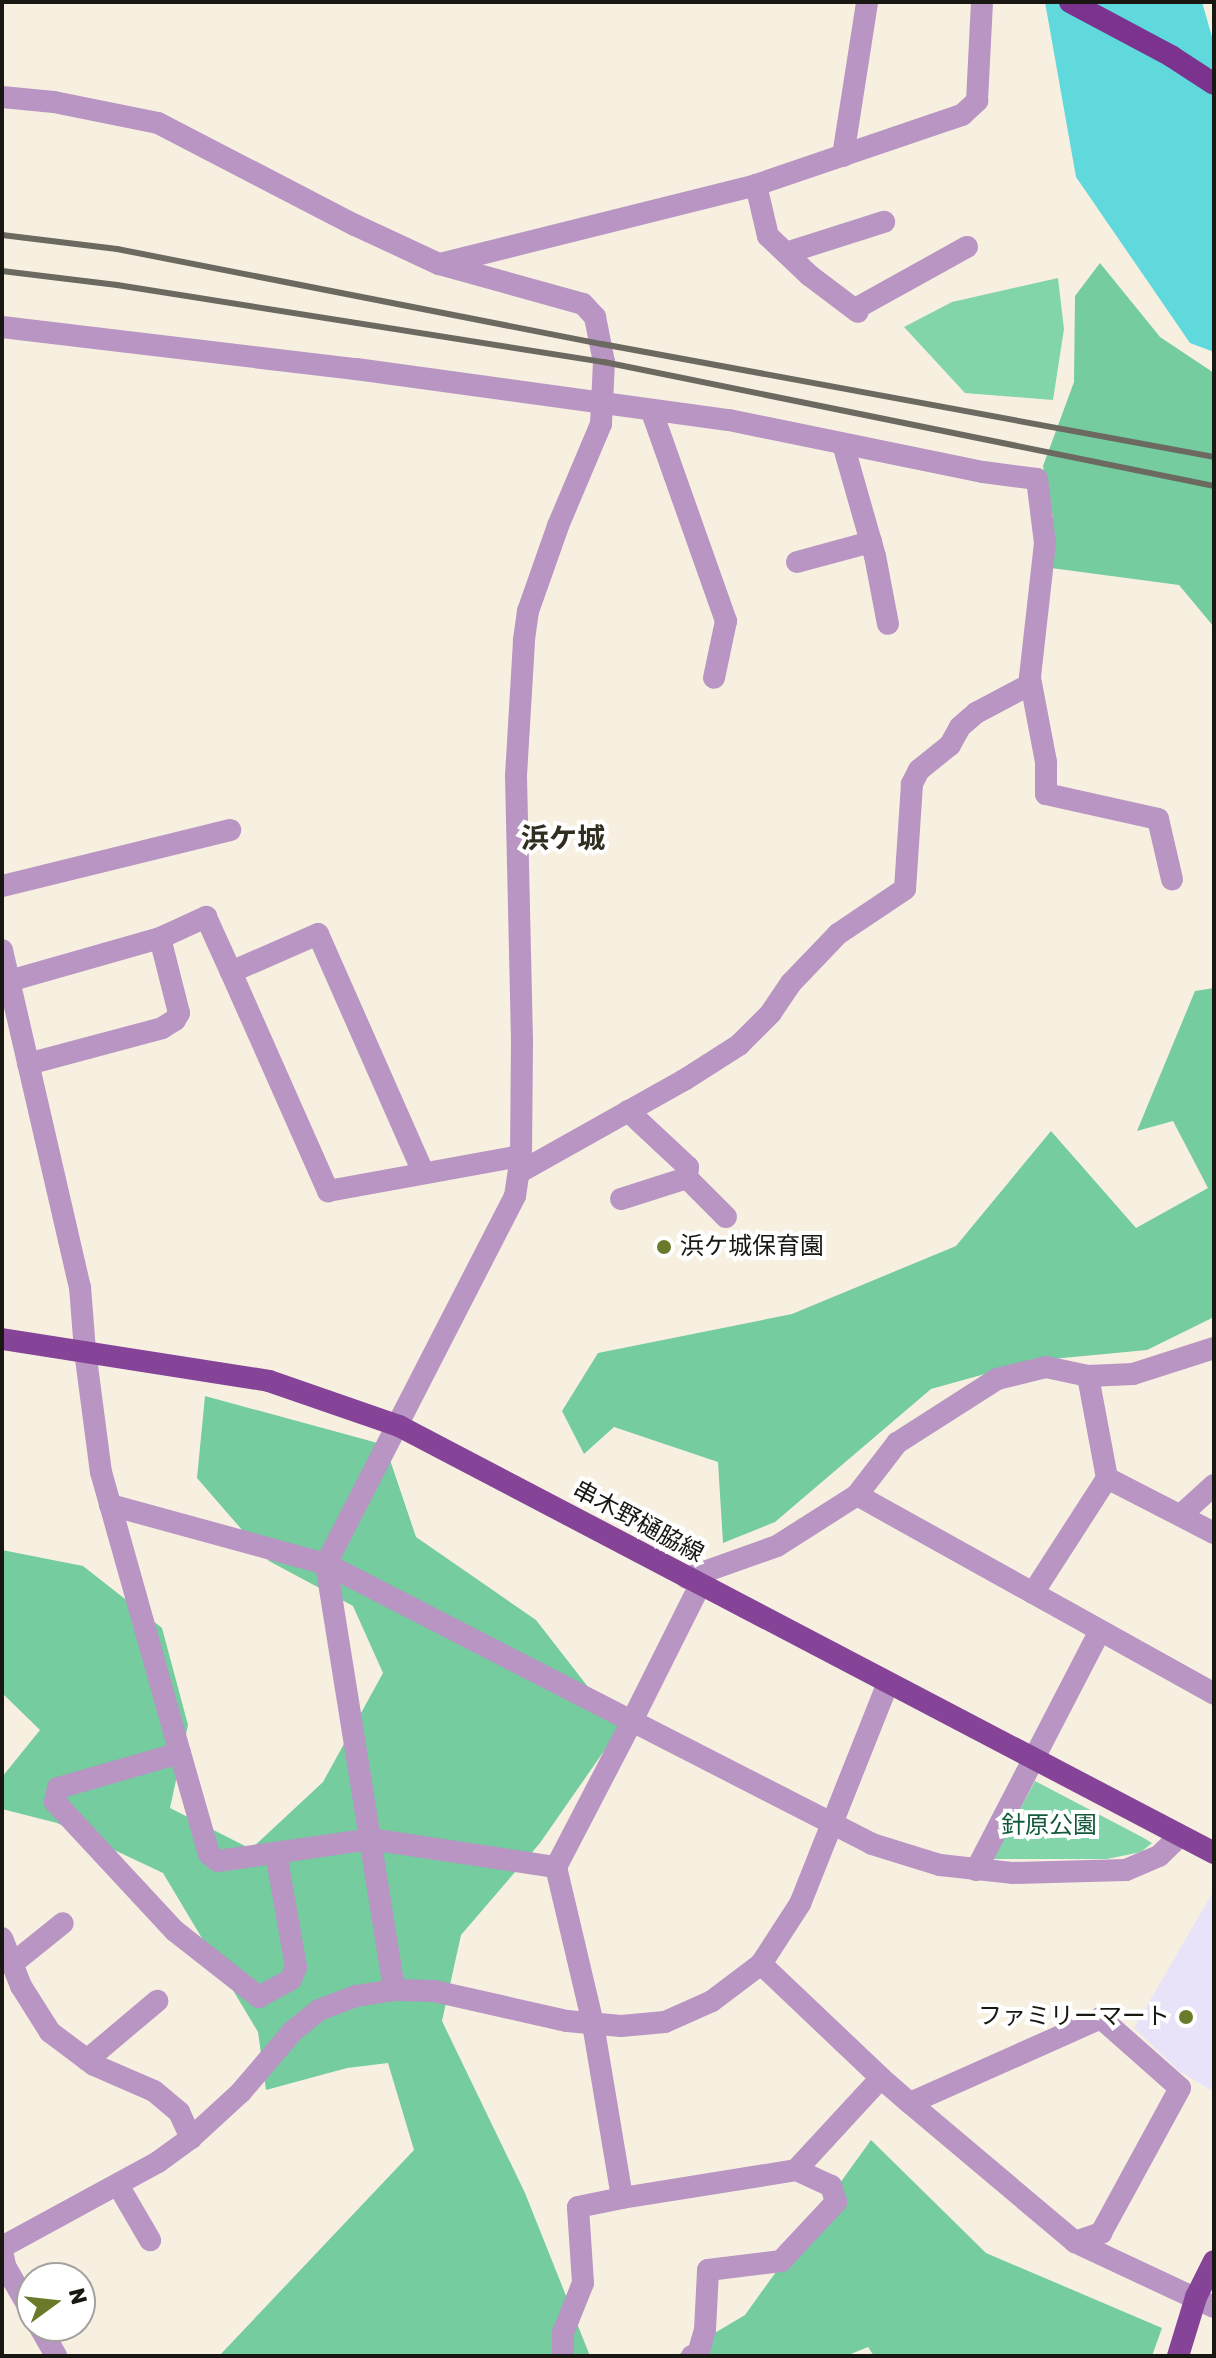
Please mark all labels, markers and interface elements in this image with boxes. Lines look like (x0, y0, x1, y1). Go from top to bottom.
district label: 浜ケ城 (521, 822, 605, 856)
place label: 浜ケ城保育園 (680, 1233, 824, 1261)
marker: 浜ケ城保育園 (655, 1238, 673, 1256)
street label: 串木野樋脇線 (568, 1475, 708, 1569)
park label: 針原公園 (1001, 1812, 1097, 1840)
place label: ファミリーマート (978, 2003, 1170, 2031)
marker: ファミリーマート (1177, 2008, 1195, 2026)
north arrow (16, 2262, 96, 2342)
text: N (63, 2285, 93, 2307)

